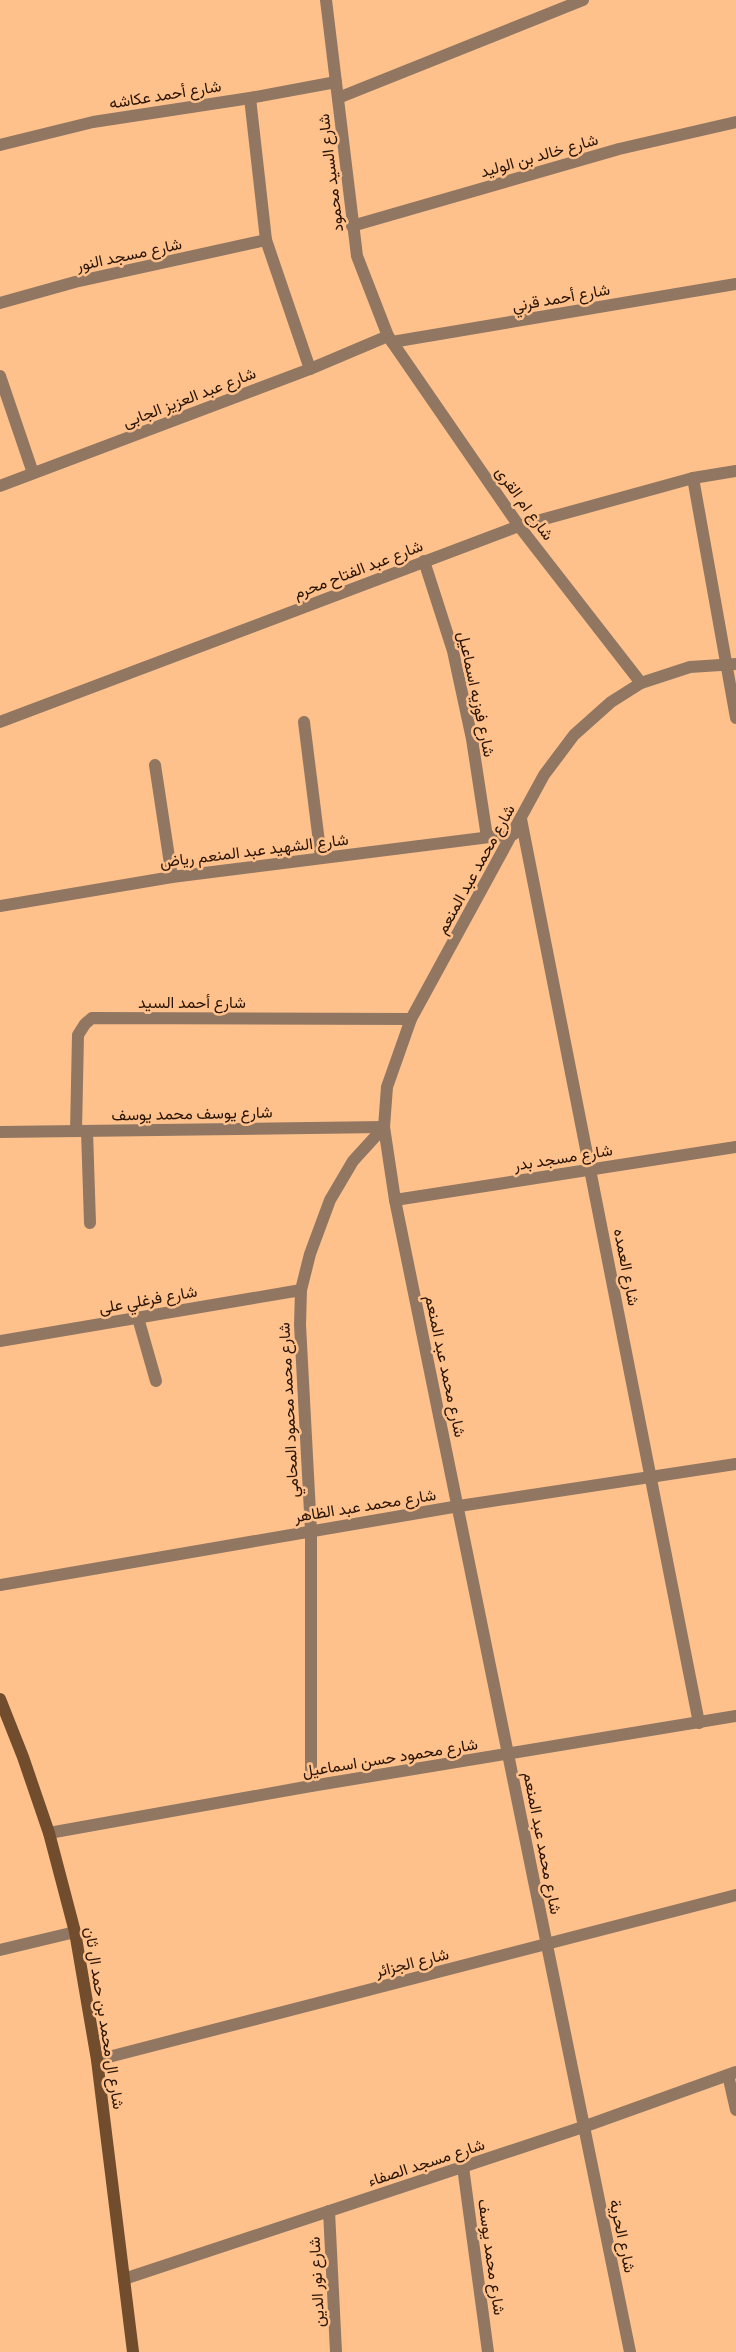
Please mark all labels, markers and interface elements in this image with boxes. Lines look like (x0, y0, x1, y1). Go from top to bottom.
street label: شارع أحمد عكاشه (108, 76, 223, 115)
street label: شارع السيد محمود (314, 112, 349, 233)
street label: شارع خالد بن الوليد (478, 130, 601, 183)
street label: شارع مسجد النور (74, 234, 184, 277)
street label: شارع أحمد قرني (511, 280, 612, 319)
street label: شارع عبد العزيز الجابى (120, 363, 259, 433)
street label: شارع ام القرى (490, 463, 558, 545)
street label: شارع عبد الفتاح محرم (291, 536, 426, 605)
street label: شارع فوزيه اسماعيل (452, 630, 499, 759)
street label: شارع محمد عبد المنعم (432, 801, 521, 938)
street label: شارع الشهيد عبد المنعم رياض (159, 829, 350, 873)
street label: شارع أحمد السيد (138, 993, 246, 1014)
street label: شارع يوسف محمد يوسف (111, 1103, 273, 1126)
street label: شارع مسجد بدر (511, 1140, 614, 1177)
street label: شارع العمده (608, 1227, 643, 1308)
street label: شارع فرغلي على (98, 1282, 199, 1321)
street label: شارع محمد عبد المنعم (419, 1293, 470, 1439)
street label: شارع محمد محمود المحامي (274, 1322, 307, 1498)
street label: شارع محمد عبد الظاهر (292, 1485, 438, 1528)
street label: شارع محمود حسن اسماعيل (301, 1734, 479, 1783)
street label: شارع محمد عبد المنعم (517, 1770, 566, 1916)
street label: شارع ال محمد بن حمد ال ثان (79, 1926, 128, 2111)
street label: شارع الجزائر (372, 1944, 451, 1983)
street label: شارع مسجد الصفاء (365, 2135, 488, 2192)
street label: شارع محمد يوسف (472, 2198, 509, 2317)
street label: شارع الحرية (604, 2198, 640, 2275)
street label: شارع نور الدين (305, 2236, 330, 2328)

